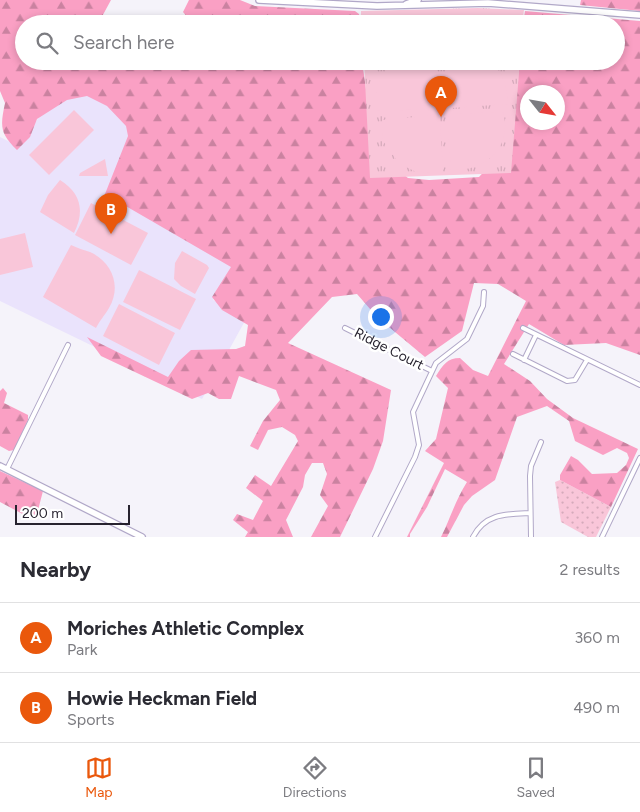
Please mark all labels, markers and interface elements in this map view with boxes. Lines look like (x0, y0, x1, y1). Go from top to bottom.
search box (15, 15, 625, 70)
icon: search (33, 29, 61, 57)
text: Search here (73, 31, 175, 54)
pin: A (425, 76, 457, 117)
north arrow (520, 85, 565, 130)
pin: B (95, 193, 127, 234)
your location (368, 304, 394, 330)
street label: Ridge Court (351, 324, 427, 374)
scale bar (15, 502, 130, 525)
text: 200 m (22, 505, 63, 522)
text: Nearby (20, 557, 91, 582)
text: 2 results (560, 560, 620, 579)
text: Moriches Athletic Complex (67, 617, 304, 640)
text: A (30, 628, 42, 647)
text: 360 m (574, 628, 620, 647)
text: Park (67, 640, 97, 659)
text: Howie Heckman Field (67, 687, 257, 710)
text: B (31, 698, 41, 717)
text: 490 m (573, 698, 620, 717)
text: Sports (67, 710, 114, 729)
tab: Map (85, 754, 113, 801)
tab: Directions (283, 754, 347, 801)
tab: Saved (516, 754, 555, 801)

